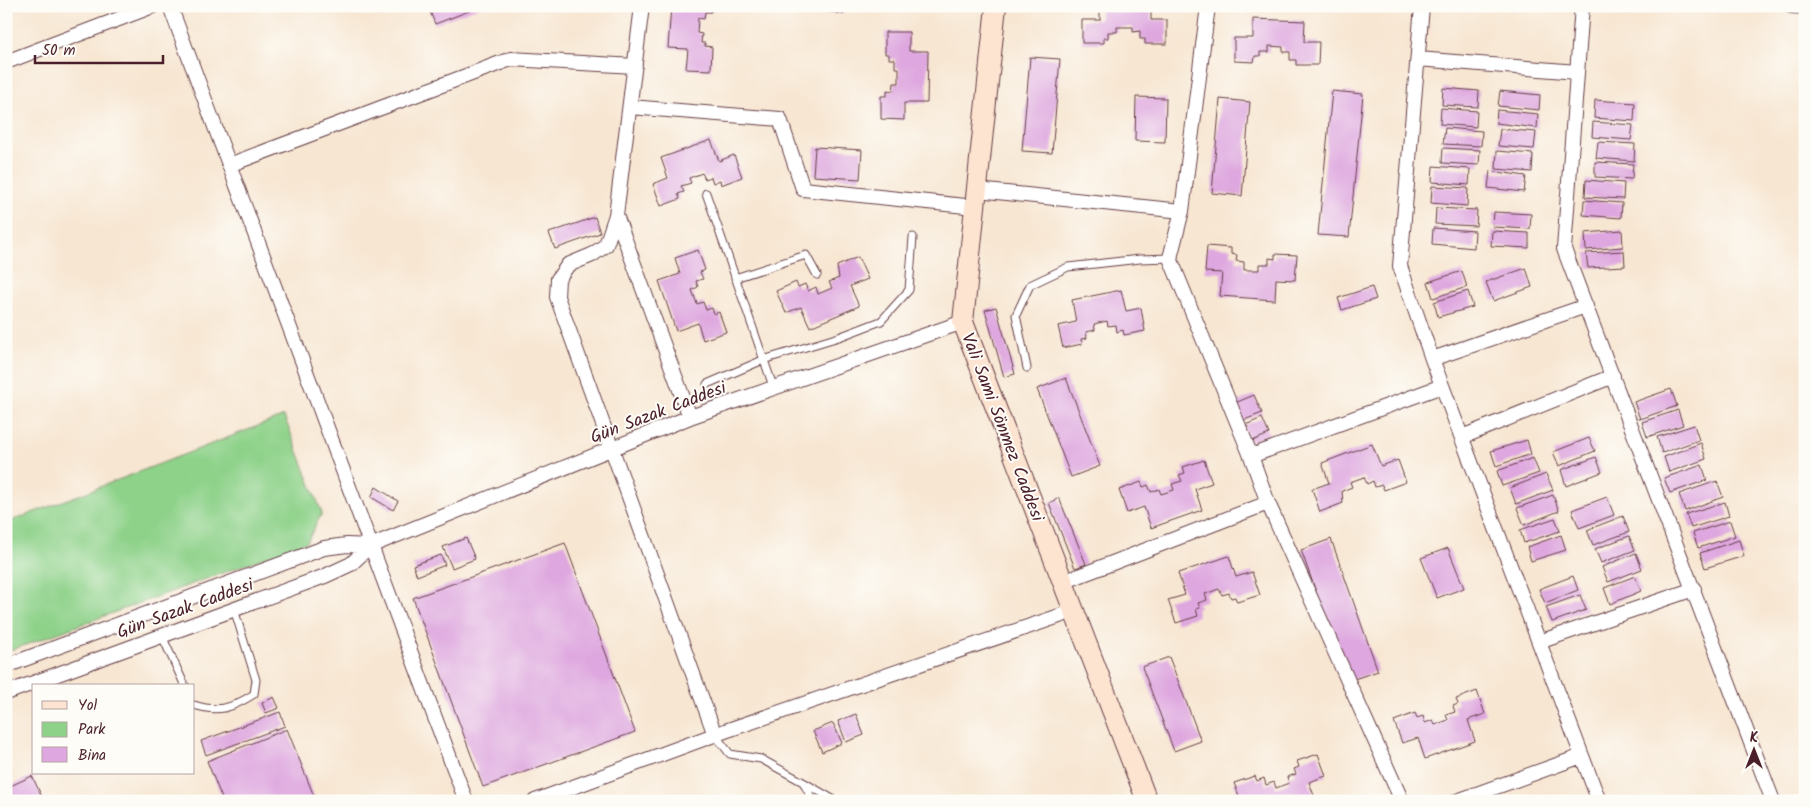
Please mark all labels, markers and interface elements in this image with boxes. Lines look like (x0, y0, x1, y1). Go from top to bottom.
scale bar (35, 32, 162, 64)
text: 50 m (42, 39, 76, 63)
street label: Vali Sami Sönmez Caddesi (952, 329, 1051, 527)
street label: Gün Sazak Caddesi (586, 374, 731, 453)
street label: Gün Sazak Caddesi (113, 571, 259, 648)
legend (32, 684, 195, 774)
text: Yol (78, 694, 97, 718)
text: Park (78, 718, 106, 742)
north arrow (1728, 724, 1778, 774)
text: K (1750, 727, 1759, 749)
text: Bina (78, 744, 106, 768)

